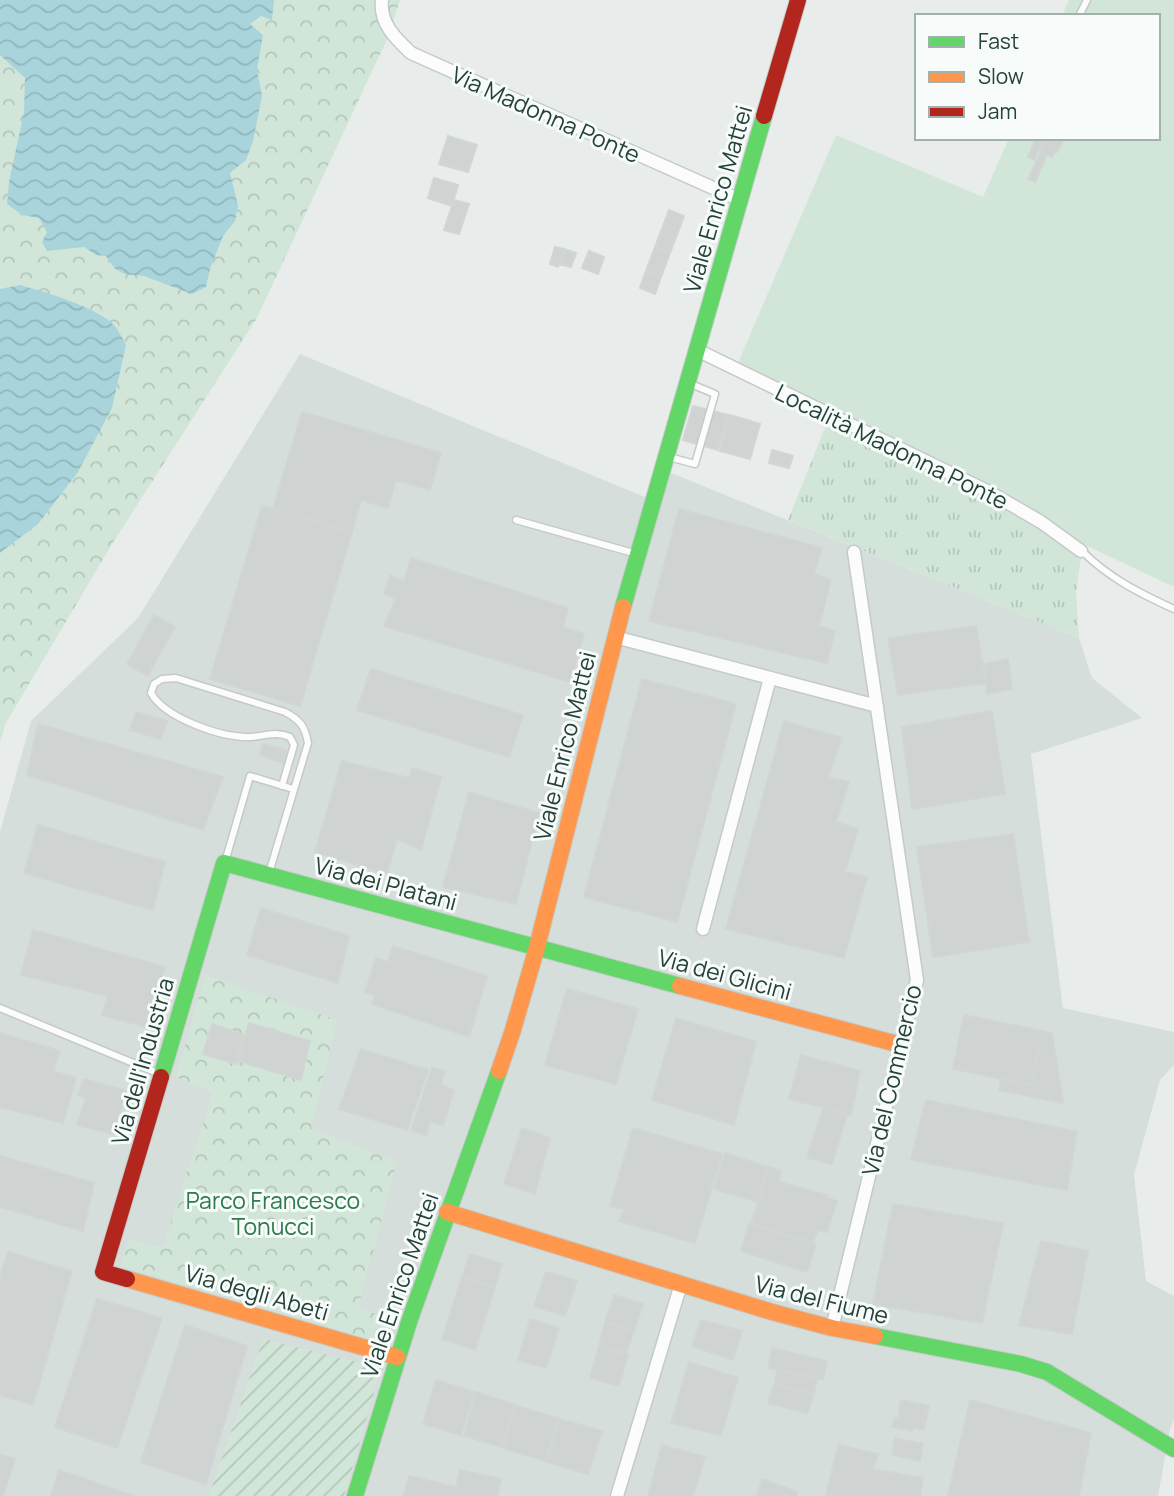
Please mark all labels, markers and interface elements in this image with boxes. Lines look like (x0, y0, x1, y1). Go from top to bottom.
legend (915, 14, 1160, 140)
text: Fast (978, 27, 1019, 55)
street label: Via Madonna Ponte (447, 58, 645, 170)
text: Slow (978, 62, 1024, 90)
text: Jam (978, 97, 1017, 125)
street label: Viale Enrico Mattei (675, 101, 759, 297)
street label: Località Madonna Ponte (770, 376, 1014, 516)
street label: Viale Enrico Mattei (525, 648, 603, 844)
street label: Via dei Platani (311, 849, 461, 917)
street label: Via dei Glicini (655, 941, 795, 1007)
street label: Via dell'Industria (103, 974, 181, 1148)
street label: Via del Commercio (853, 981, 929, 1179)
park label: Parco Francesco Tonucci (186, 1184, 360, 1242)
street label: Viale Enrico Mattei (352, 1188, 446, 1382)
street label: Via degli Abeti (181, 1256, 333, 1328)
street label: Via del Fiume (752, 1267, 892, 1331)

